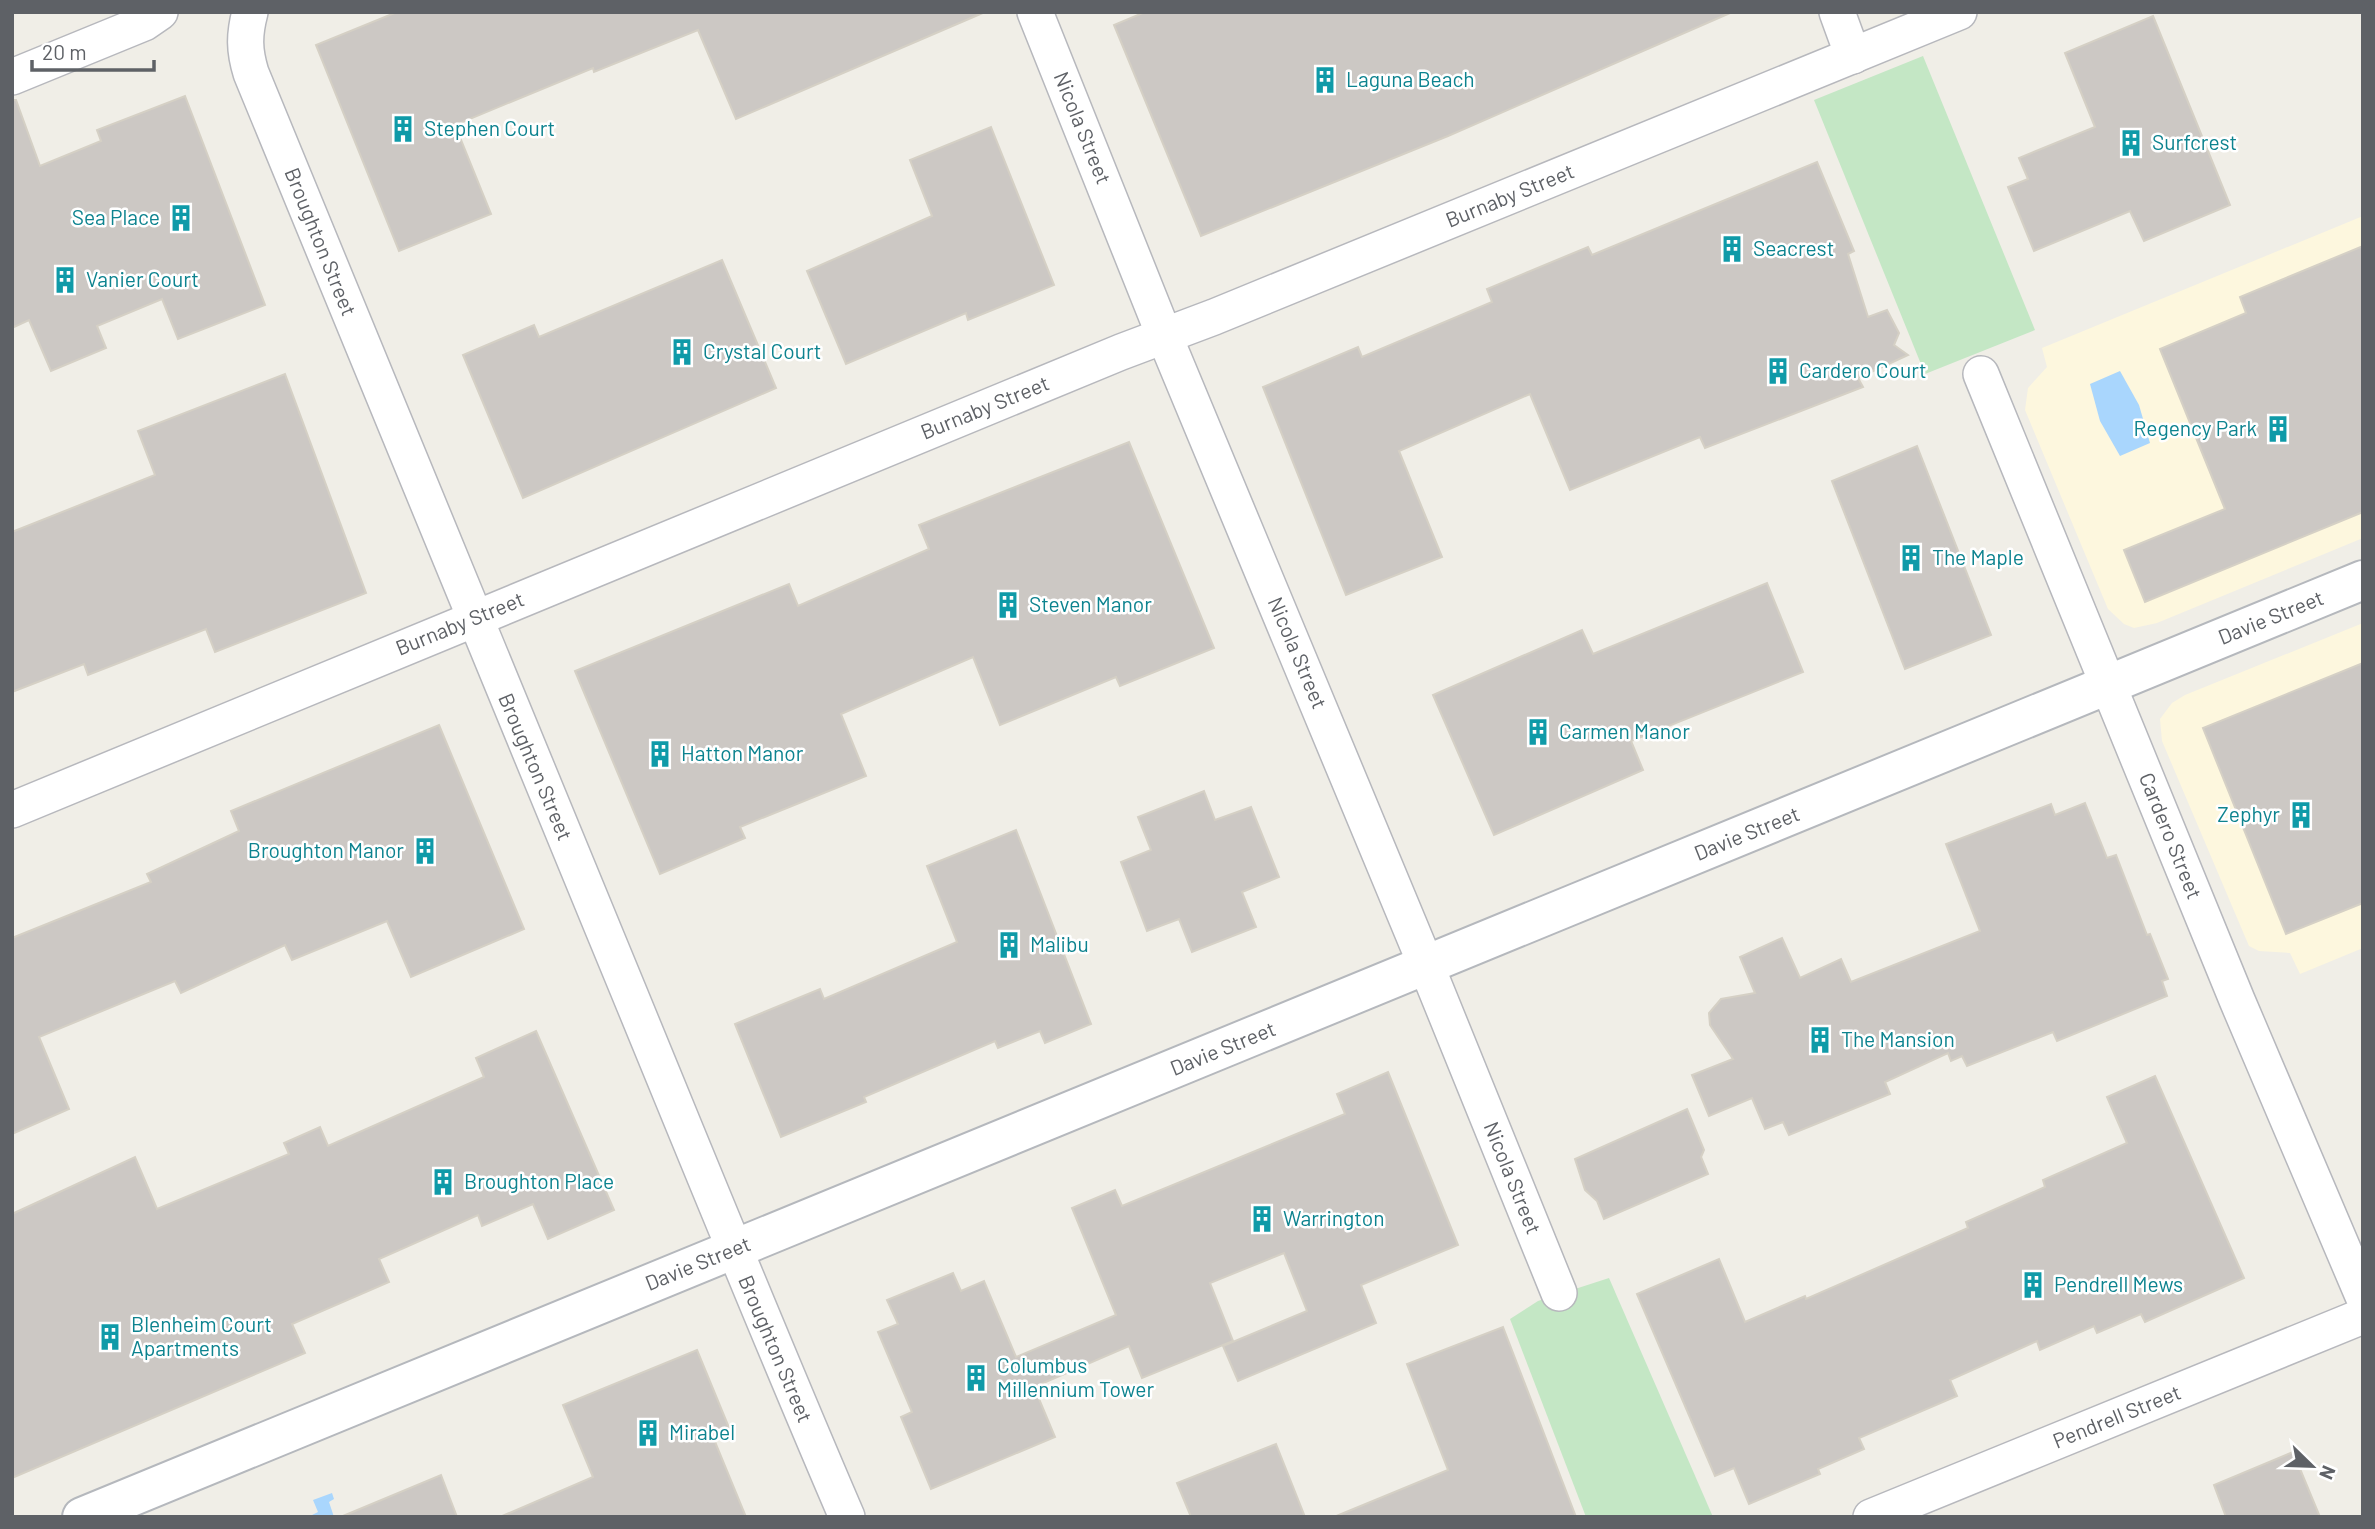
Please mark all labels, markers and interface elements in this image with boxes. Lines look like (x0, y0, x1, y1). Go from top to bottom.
scale bar (32, 28, 154, 72)
text: 20 m (42, 39, 87, 64)
building icon: Laguna Beach (1310, 65, 1340, 95)
place label: Laguna Beach (1346, 66, 1475, 91)
street label: Nicola Street (1050, 68, 1117, 187)
building icon: Stephen Court (388, 114, 418, 144)
place label: Stephen Court (424, 115, 555, 140)
building icon: Surfcrest (2116, 128, 2146, 158)
place label: Surfcrest (2152, 129, 2237, 154)
street label: Burnaby Street (1442, 157, 1577, 232)
street label: Broughton Street (280, 164, 362, 319)
building icon: Sea Place (166, 203, 196, 233)
place label: Sea Place (72, 204, 160, 229)
building icon: Seacrest (1717, 234, 1747, 264)
place label: Seacrest (1753, 235, 1834, 260)
building icon: Vanier Court (50, 265, 80, 295)
place label: Vanier Court (86, 266, 199, 291)
building icon: Crystal Court (667, 337, 697, 367)
place label: Crystal Court (703, 338, 822, 363)
building icon: Cardero Court (1763, 356, 1793, 386)
place label: Cardero Court (1799, 357, 1927, 382)
street label: Burnaby Street (917, 369, 1052, 444)
building icon: Regency Park (2263, 414, 2293, 444)
place label: Regency Park (2133, 415, 2257, 440)
building icon: The Maple (1896, 543, 1926, 573)
place label: The Maple (1932, 544, 2024, 569)
street label: Davie Street (2214, 584, 2327, 649)
street label: Burnaby Street (392, 585, 527, 660)
building icon: Steven Manor (993, 590, 1023, 620)
place label: Steven Manor (1029, 591, 1152, 616)
street label: Nicola Street (1264, 593, 1333, 712)
street label: Broughton Street (494, 689, 579, 844)
building icon: Carmen Manor (1523, 717, 1553, 747)
place label: Carmen Manor (1559, 718, 1690, 743)
building icon: Hatton Manor (645, 739, 675, 769)
place label: Hatton Manor (681, 740, 804, 765)
street label: Cardero Street (2135, 769, 2208, 902)
street label: Davie Street (1690, 800, 1803, 865)
building icon: Zephyr (2286, 800, 2316, 830)
place label: Zephyr (2217, 801, 2280, 826)
building icon: Broughton Manor (410, 836, 440, 866)
place label: Broughton Manor (248, 837, 404, 862)
building icon: Malibu (994, 930, 1024, 960)
place label: Malibu (1030, 931, 1089, 956)
street label: Davie Street (1166, 1015, 1279, 1080)
building icon: The Mansion (1805, 1025, 1835, 1055)
place label: The Mansion (1841, 1026, 1955, 1051)
street label: Nicola Street (1480, 1118, 1547, 1237)
building icon: Broughton Place (428, 1167, 458, 1197)
place label: Broughton Place (464, 1168, 614, 1193)
building icon: Warrington (1247, 1204, 1277, 1234)
place label: Warrington (1283, 1205, 1384, 1230)
street label: Davie Street (641, 1230, 754, 1295)
building icon: Pendrell Mews (2018, 1270, 2048, 1300)
street label: Broughton Street (734, 1271, 819, 1426)
place label: Pendrell Mews (2054, 1271, 2183, 1296)
place label: Blenheim Court Apartments (131, 1311, 272, 1360)
building icon: Blenheim Court Apartments (95, 1322, 125, 1352)
place label: Columbus Millennium Tower (997, 1352, 1155, 1401)
building icon: Columbus Millennium Tower (961, 1363, 991, 1393)
street label: Pendrell Street (2049, 1379, 2184, 1453)
building icon: Mirabel (633, 1418, 663, 1448)
place label: Mirabel (669, 1419, 735, 1444)
north arrow (2277, 1431, 2347, 1501)
text: N (2315, 1463, 2341, 1483)

